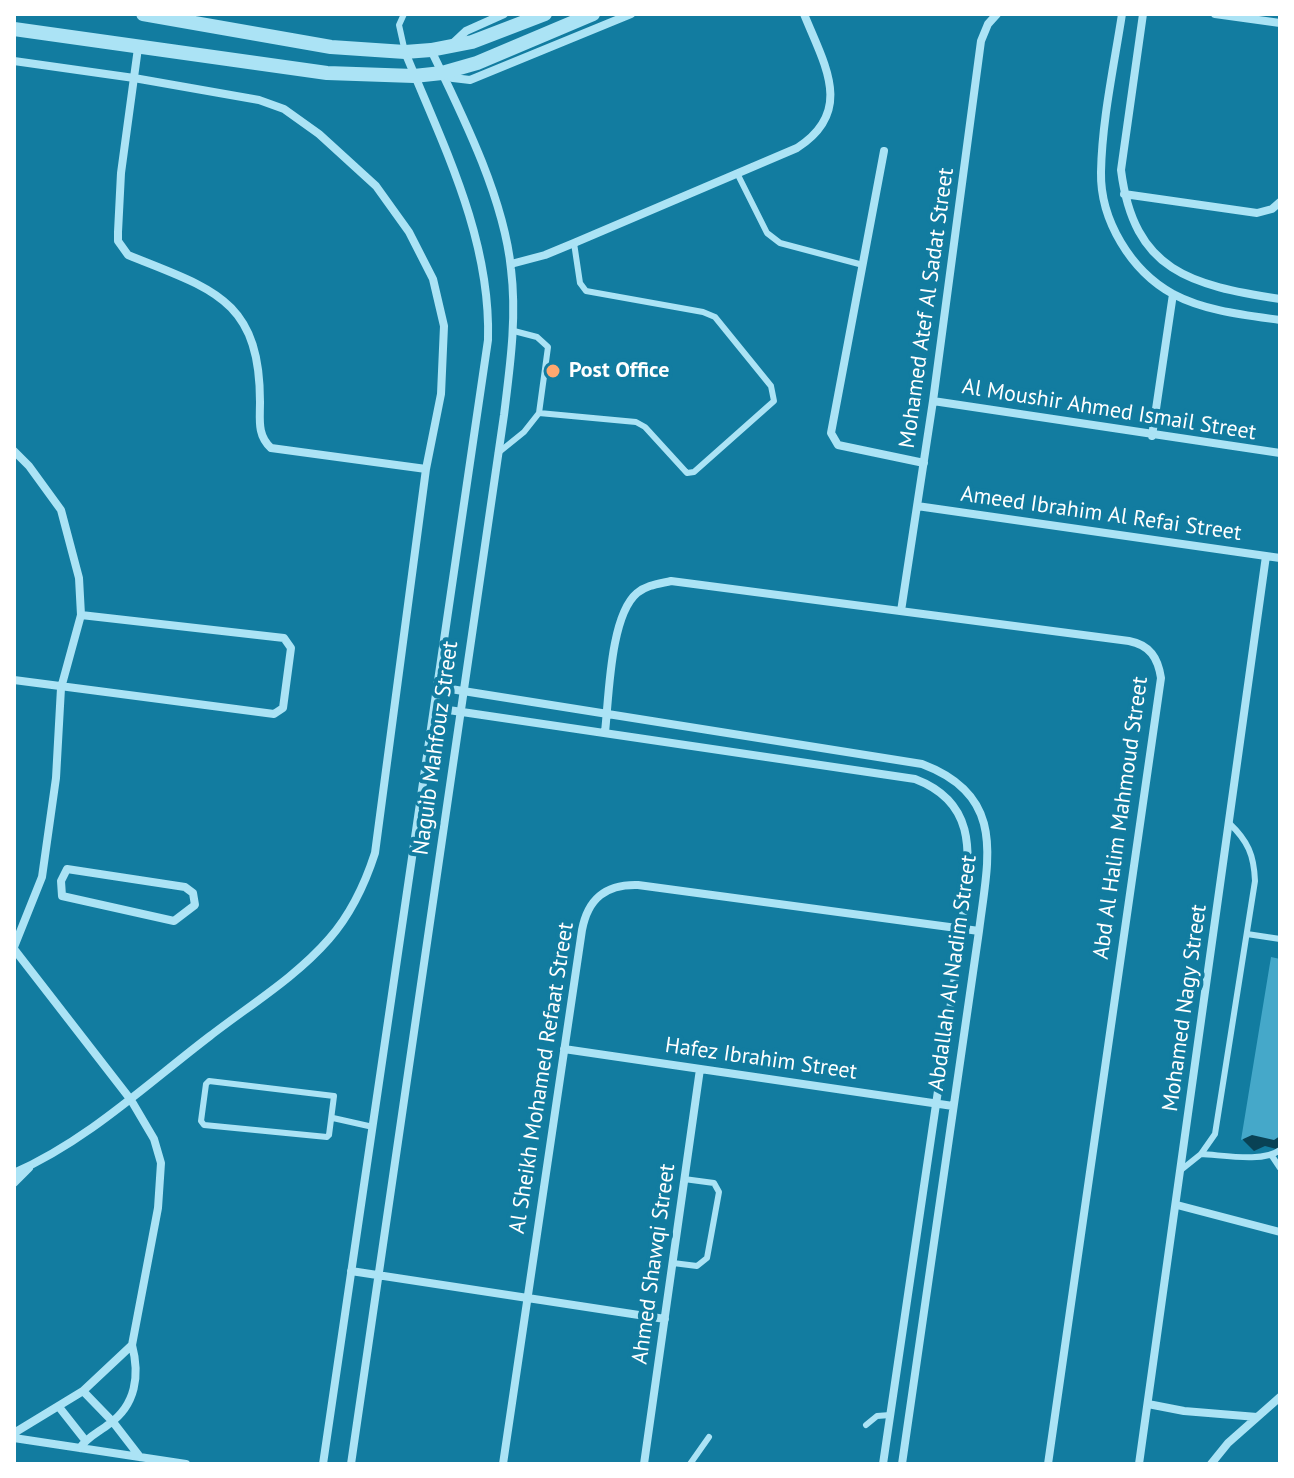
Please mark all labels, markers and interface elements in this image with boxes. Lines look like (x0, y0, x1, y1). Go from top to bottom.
street label: Mohamed Atef Al Sadat Street (894, 166, 960, 450)
place label: Post Office (569, 358, 669, 384)
marker: Post Office (544, 362, 562, 380)
street label: Al Moushir Ahmed Ismail Street (960, 374, 1258, 446)
street label: Ameed Ibrahim Al Refai Street (959, 481, 1243, 547)
street label: Naguib Mahfouz Street (408, 639, 464, 857)
street label: Abd Al Halim Mahmoud Street (1088, 675, 1154, 961)
street label: Abdallah Al Nadim Street (923, 853, 983, 1093)
street label: Mohamed Nagy Street (1157, 903, 1213, 1113)
street label: Al Sheikh Mohamed Refaat Street (504, 920, 580, 1236)
street label: Hafez Ibrahim Street (663, 1032, 859, 1086)
street label: Ahmed Shawqi Street (627, 1162, 681, 1366)

